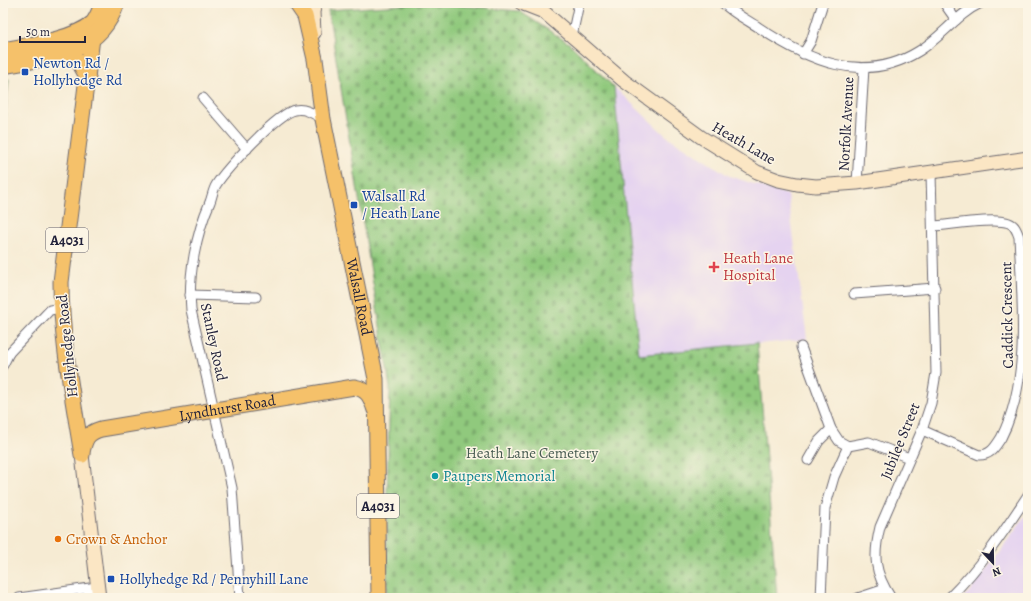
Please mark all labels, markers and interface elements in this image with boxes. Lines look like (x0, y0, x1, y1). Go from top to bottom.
scale bar (20, 18, 85, 44)
text: 50 m (26, 24, 50, 40)
place label: Newton Rd / Hollyhedge Rd (33, 53, 123, 90)
marker: Newton Rd / Hollyhedge Rd (20, 67, 30, 77)
street label: Norfolk Avenue (834, 76, 858, 172)
street label: Heath Lane (709, 117, 780, 169)
place label: Walsall Rd / Heath Lane (361, 186, 440, 223)
marker: Walsall Rd / Heath Lane (349, 200, 359, 210)
road number: A4031 (46, 228, 88, 252)
place label: Heath Lane Hospital (723, 248, 793, 285)
street label: Walsall Road (341, 256, 377, 338)
marker: Heath Lane Hospital (708, 261, 720, 273)
street label: Caddick Crescent (996, 261, 1018, 369)
street label: Hollyhedge Road (52, 292, 82, 399)
street label: Stanley Road (196, 301, 232, 384)
street label: Lyndhurst Road (178, 390, 278, 426)
street label: Jubilee Street (875, 399, 925, 482)
park label: Heath Lane Cemetery (466, 443, 599, 463)
place label: Paupers Memorial (443, 466, 555, 486)
marker: Paupers Memorial (430, 471, 440, 481)
road number: A4031 (357, 494, 399, 518)
place label: Crown & Anchor (66, 529, 168, 549)
marker: Crown & Anchor (53, 534, 63, 544)
north arrow (973, 543, 1013, 583)
text: N (990, 563, 1003, 580)
place label: Hollyhedge Rd / Pennyhill Lane (119, 569, 309, 589)
marker: Hollyhedge Rd / Pennyhill Lane (106, 574, 116, 584)

